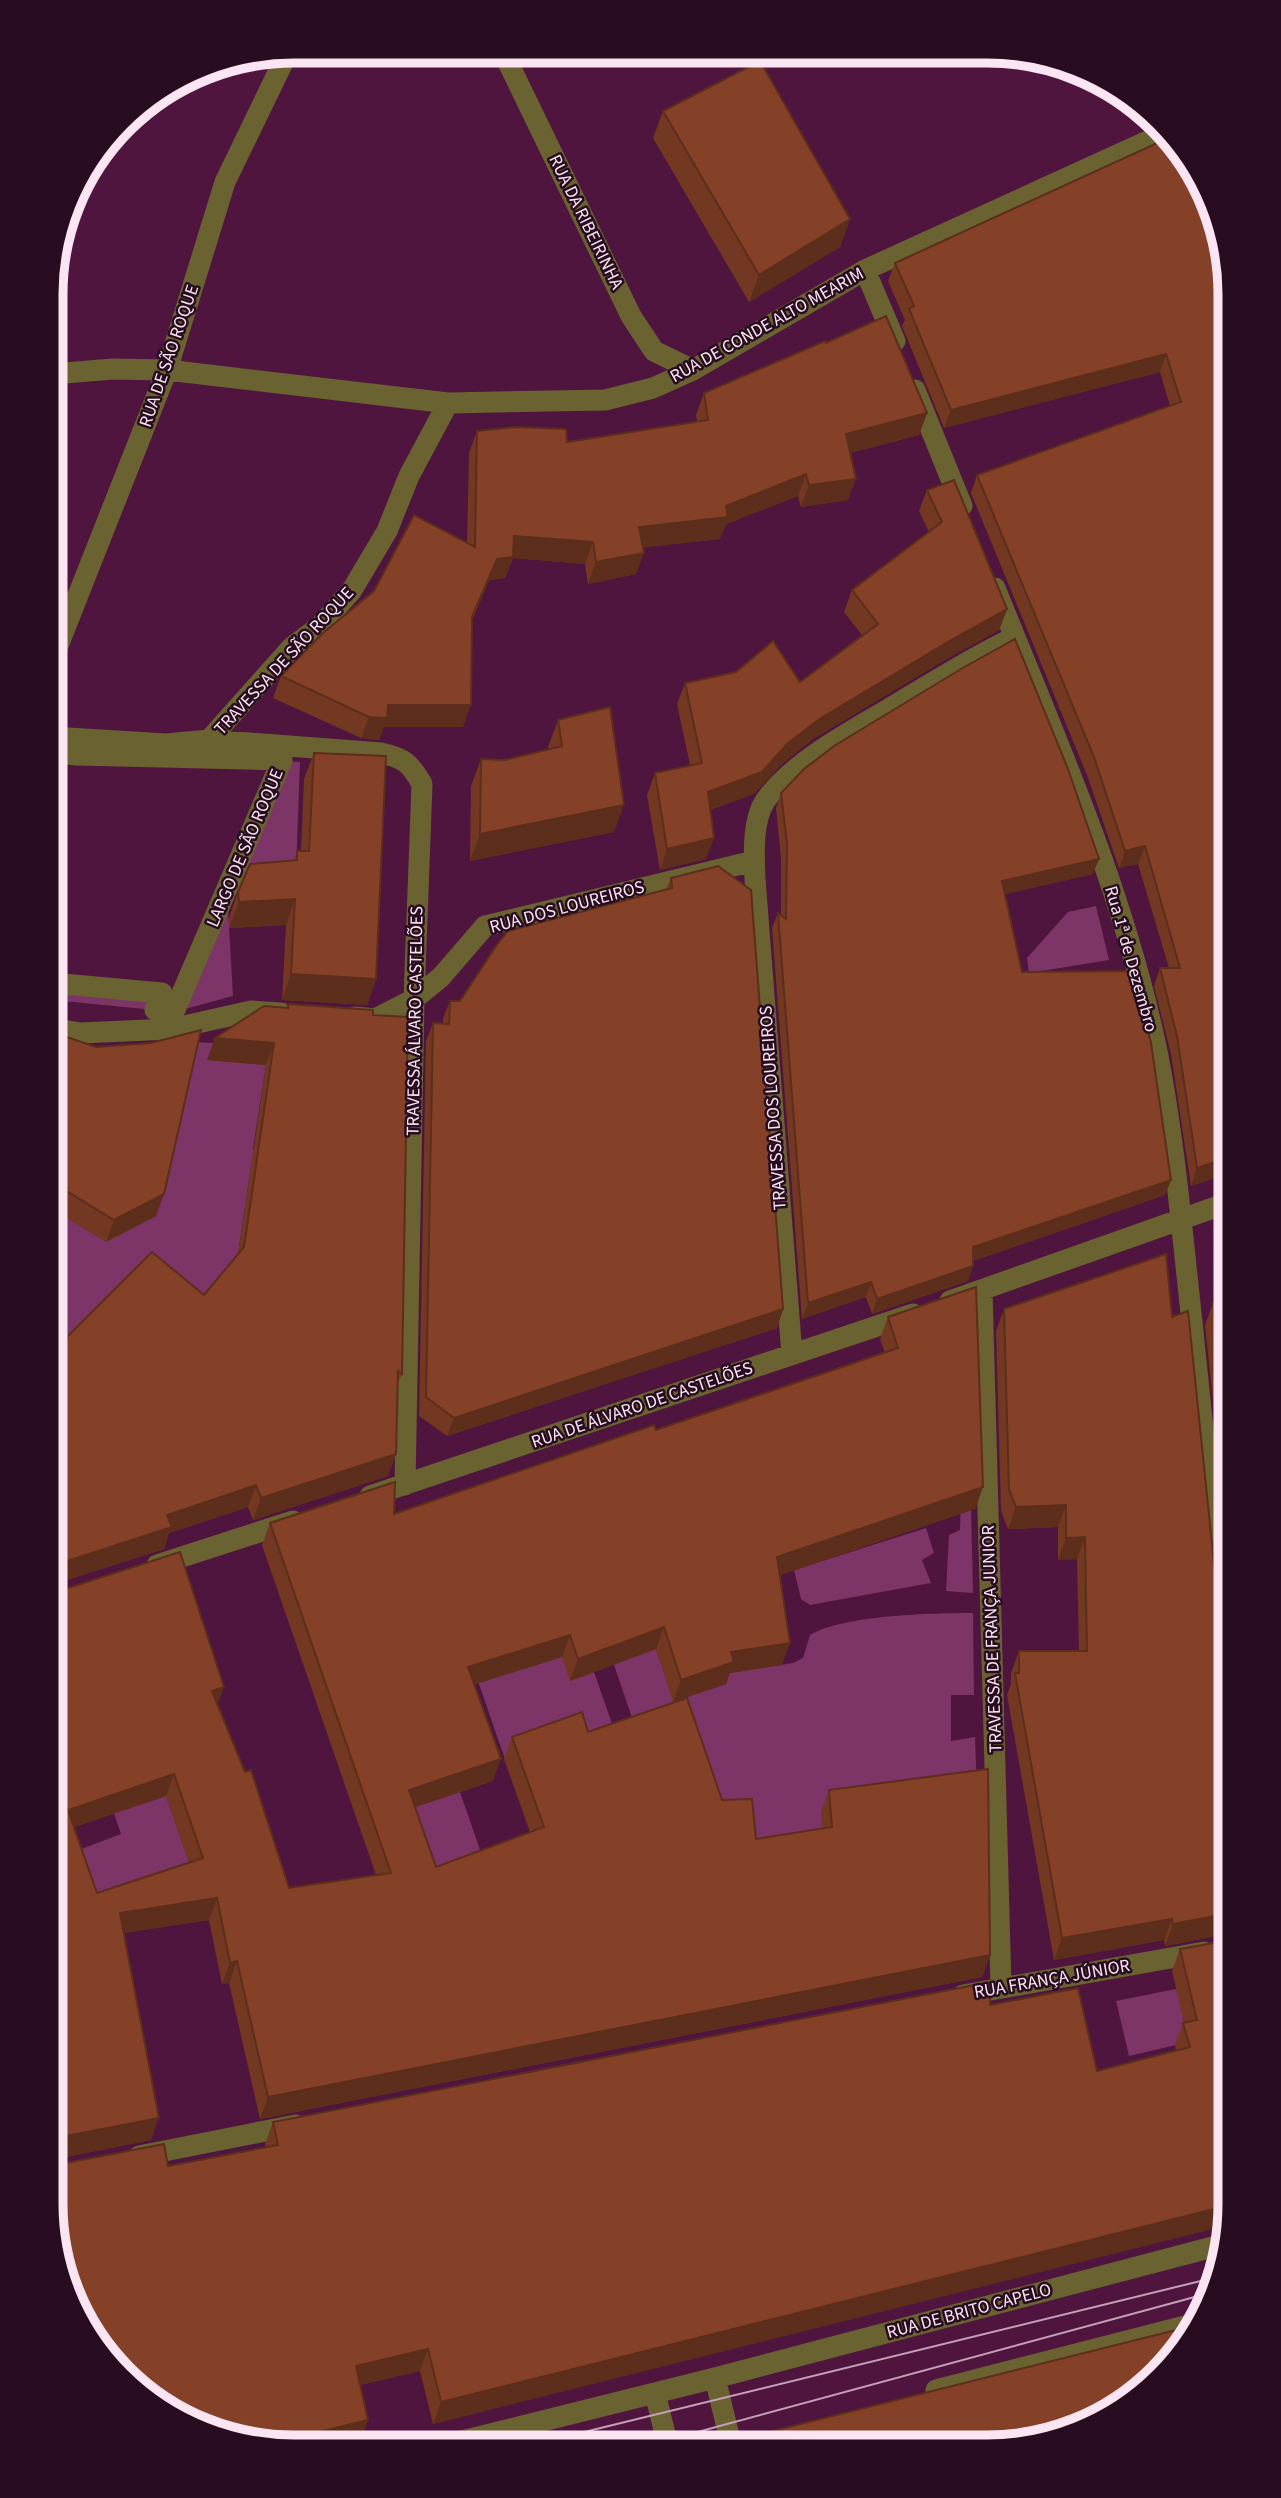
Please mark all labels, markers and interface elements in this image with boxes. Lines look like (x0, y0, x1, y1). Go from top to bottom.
street label: RUA DA RIBEIRINHA (543, 150, 630, 294)
street label: RUA DE CONDE ALTO MEARIM (666, 261, 868, 389)
street label: RUA DE SÃO ROQUE (133, 281, 205, 431)
street label: TRAVESSA DE SÃO ROQUE (208, 581, 360, 741)
street label: LARGO DE SÃO ROQUE (200, 765, 290, 931)
street label: RUA DOS LOUREIROS (487, 874, 647, 940)
street label: Rua 1ª de Dezembro (1098, 883, 1164, 1035)
street label: TRAVESSA ÁLVARO CASTELÕES (400, 906, 430, 1136)
street label: TRAVESSA DOS LOUREIROS (753, 1005, 793, 1211)
street label: RUA DE ÁLVARO DE CASTELÕES (528, 1355, 756, 1455)
street label: TRAVESSA DE FRANÇA JUNIOR (976, 1525, 1008, 1753)
street label: RUA FRANÇA JÚNIOR (972, 1953, 1132, 2005)
street label: RUA DE BRITO CAPELO (884, 2277, 1054, 2345)

